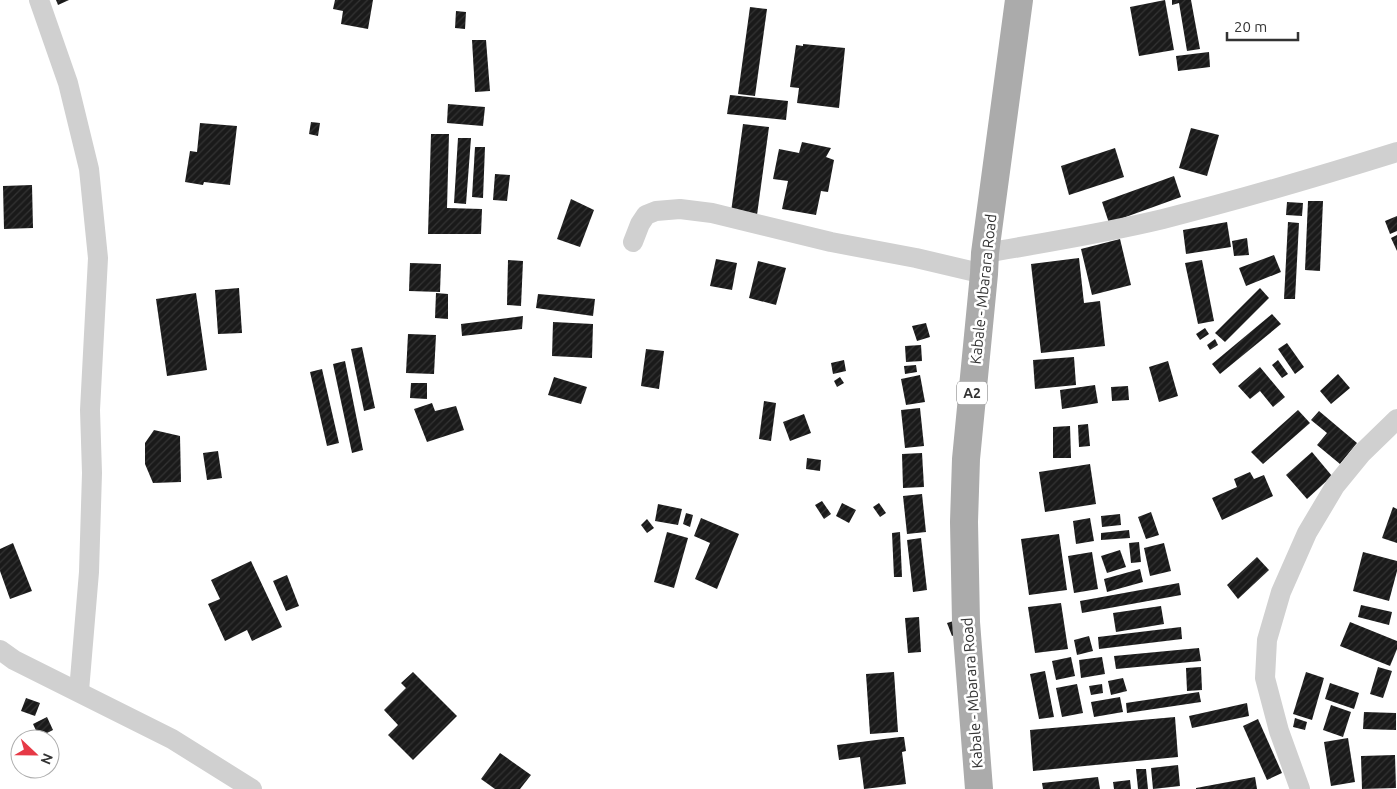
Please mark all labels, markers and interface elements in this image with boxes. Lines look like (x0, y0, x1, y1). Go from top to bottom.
scale bar (1227, 10, 1298, 42)
text: 20 m (1234, 18, 1267, 35)
street label: Kabale - Mbarara Road (967, 213, 999, 365)
road number: A2 (957, 382, 987, 404)
street label: Kabale - Mbarara Road (958, 617, 986, 769)
north arrow (10, 729, 60, 779)
text: N (38, 751, 56, 767)

